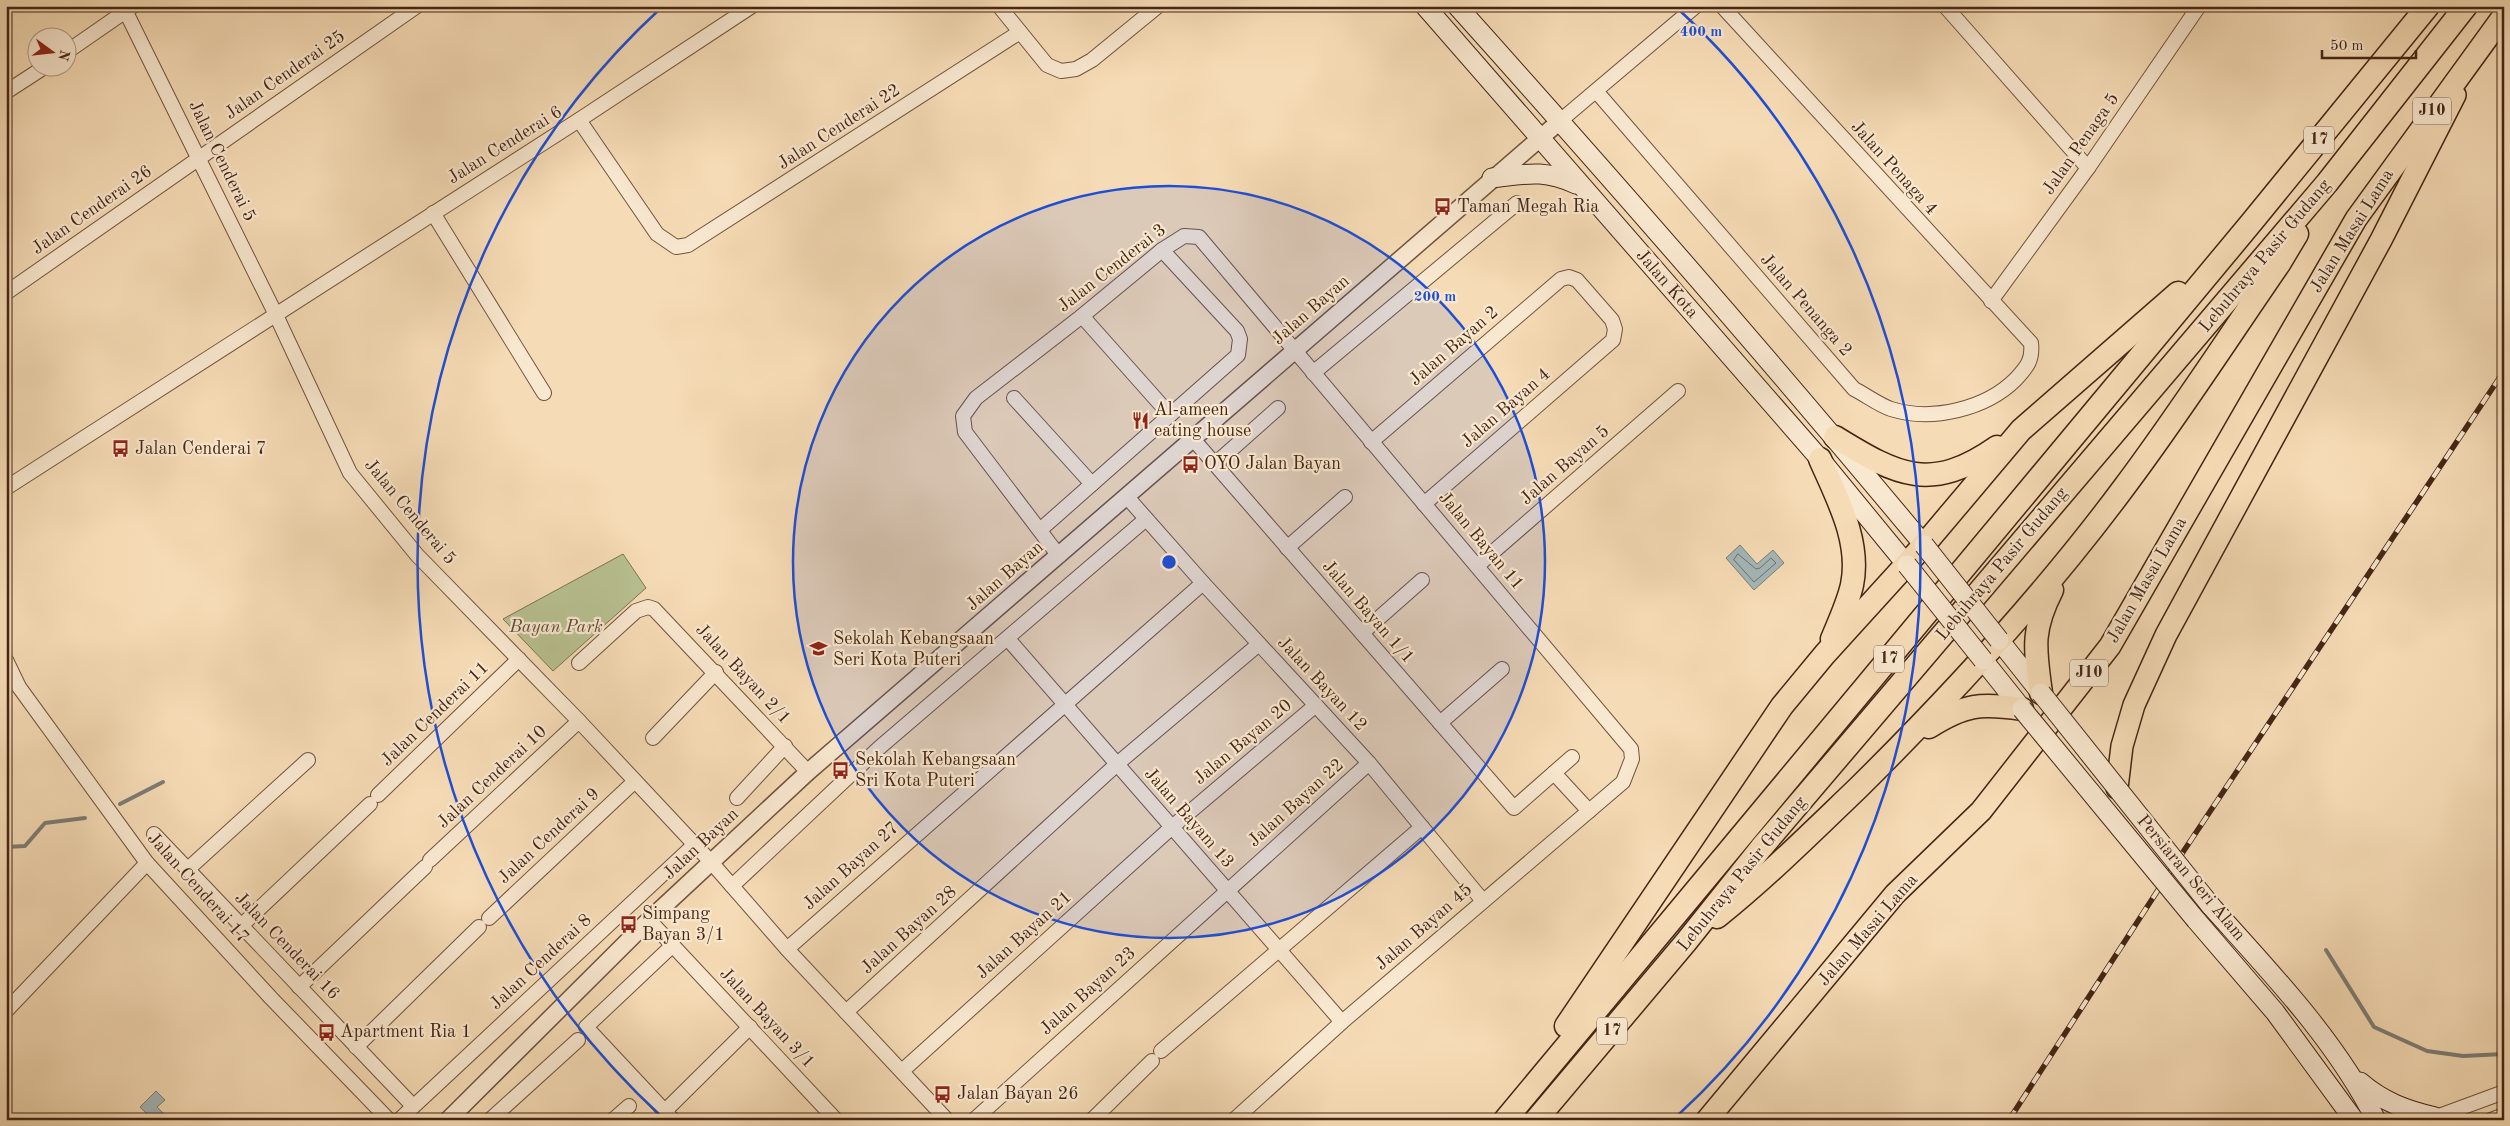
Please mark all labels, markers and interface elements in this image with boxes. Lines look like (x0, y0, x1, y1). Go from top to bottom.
text: 400 m (1680, 25, 1722, 40)
street label: Jalan Cenderai 25 (222, 27, 348, 123)
north arrow (28, 28, 78, 78)
scale bar (2322, 28, 2416, 60)
text: 50 m (2330, 39, 2364, 54)
text: N (55, 48, 72, 62)
street label: Jalan Cenderai 22 (775, 81, 903, 173)
street label: Jalan Penaga 5 (2039, 90, 2123, 198)
street label: Jalan Cenderai 5 (185, 98, 259, 224)
road number: J10 (2413, 98, 2451, 124)
street label: Jalan Cenderai 6 (444, 103, 566, 187)
street label: Jalan Penaga 4 (1847, 118, 1941, 218)
road number: 17 (2304, 126, 2334, 154)
street label: Jalan Cenderai 26 (29, 162, 155, 258)
street label: Jalan Masai Lama (2307, 166, 2397, 296)
street label: Lebuhraya Pasir Gudang (2196, 176, 2334, 336)
bus stop icon: Taman Megah Ria (1433, 197, 1453, 217)
place label: Taman Megah Ria (1457, 198, 1599, 216)
street label: Jalan Cenderai 3 (1055, 220, 1169, 316)
street label: Jalan Kota (1632, 246, 1702, 322)
street label: Jalan Penanga 2 (1757, 250, 1855, 360)
street label: Jalan Bayan (1269, 272, 1353, 348)
text: 200 m (1414, 290, 1456, 305)
street label: Jalan Bayan 2 (1406, 303, 1502, 389)
street label: Jalan Bayan 4 (1458, 365, 1554, 451)
place label: Al-ameen eating house (1154, 401, 1251, 440)
restaurant icon: Al-ameen eating house (1130, 410, 1150, 430)
street label: Jalan Bayan 5 (1517, 422, 1613, 508)
bus stop icon: Jalan Cenderai 7 (111, 439, 131, 459)
place label: Jalan Cenderai 7 (135, 440, 266, 458)
bus stop icon: OYO Jalan Bayan (1180, 454, 1200, 474)
place label: OYO Jalan Bayan (1204, 455, 1341, 473)
street label: Jalan Cenderai 5 (361, 456, 459, 568)
street label: Lebuhraya Pasir Gudang (1933, 484, 2071, 644)
street label: Jalan Bayan 11 (1435, 489, 1527, 593)
street label: Jalan Masai Lama (2104, 514, 2190, 646)
street label: Jalan Bayan (963, 538, 1047, 614)
centre of rings (1160, 553, 1178, 571)
street label: Jalan Bayan 1/1 (1319, 557, 1417, 667)
park label: Bayan Park (508, 618, 603, 636)
street label: Jalan Bayan 2/1 (692, 620, 794, 728)
place label: Sekolah Kebangsaan Seri Kota Puteri (833, 630, 994, 669)
street label: Jalan Bayan 12 (1274, 633, 1370, 735)
school or university icon: Sekolah Kebangsaan Seri Kota Puteri (809, 639, 829, 659)
road number: 17 (1874, 646, 1904, 672)
street label: Jalan Cenderai 11 (378, 658, 492, 770)
road number: J10 (2070, 660, 2108, 686)
street label: Jalan Bayan 20 (1191, 696, 1295, 788)
street label: Jalan Cenderai 10 (434, 722, 550, 832)
place label: Sekolah Kebangsaan Sri Kota Puteri (855, 751, 1016, 790)
street label: Jalan Bayan 22 (1245, 756, 1347, 850)
bus stop icon: Sekolah Kebangsaan Sri Kota Puteri (831, 760, 851, 780)
street label: Jalan Bayam 13 (1141, 764, 1237, 872)
street label: Jalan Cenderai 9 (495, 785, 603, 887)
street label: Lebuhraya Pasir Gudang (1674, 793, 1810, 955)
street label: Jalan Bayan (660, 805, 742, 883)
street label: Persiaran Seri Alam (2133, 812, 2249, 944)
street label: Jalan Bayan 27 (800, 819, 902, 913)
street label: Jalan Cenderai 17 (144, 829, 252, 947)
street label: Jalan Masai Lama (1815, 870, 1921, 989)
street label: Jalan Bayan 45 (1372, 880, 1476, 974)
street label: Jalan Bayan 28 (858, 883, 960, 977)
street label: Jalan Bayan 21 (973, 888, 1075, 982)
street label: Jalan Cenderai 16 (231, 889, 343, 1003)
place label: Simpang Bayan 3/1 (642, 905, 725, 944)
street label: Jalan Cenderai 8 (487, 911, 595, 1013)
bus stop icon: Simpang Bayan 3/1 (618, 914, 638, 934)
street label: Jalan Bayan 23 (1037, 944, 1139, 1038)
street label: Jalan Bayan 3/1 (716, 964, 818, 1072)
road number: 17 (1597, 1018, 1627, 1044)
bus stop icon: Apartment Ria 1 (316, 1022, 336, 1042)
place label: Apartment Ria 1 (340, 1023, 471, 1041)
bus stop icon: Jalan Bayan 26 (933, 1084, 953, 1104)
place label: Jalan Bayan 26 (957, 1085, 1079, 1103)

